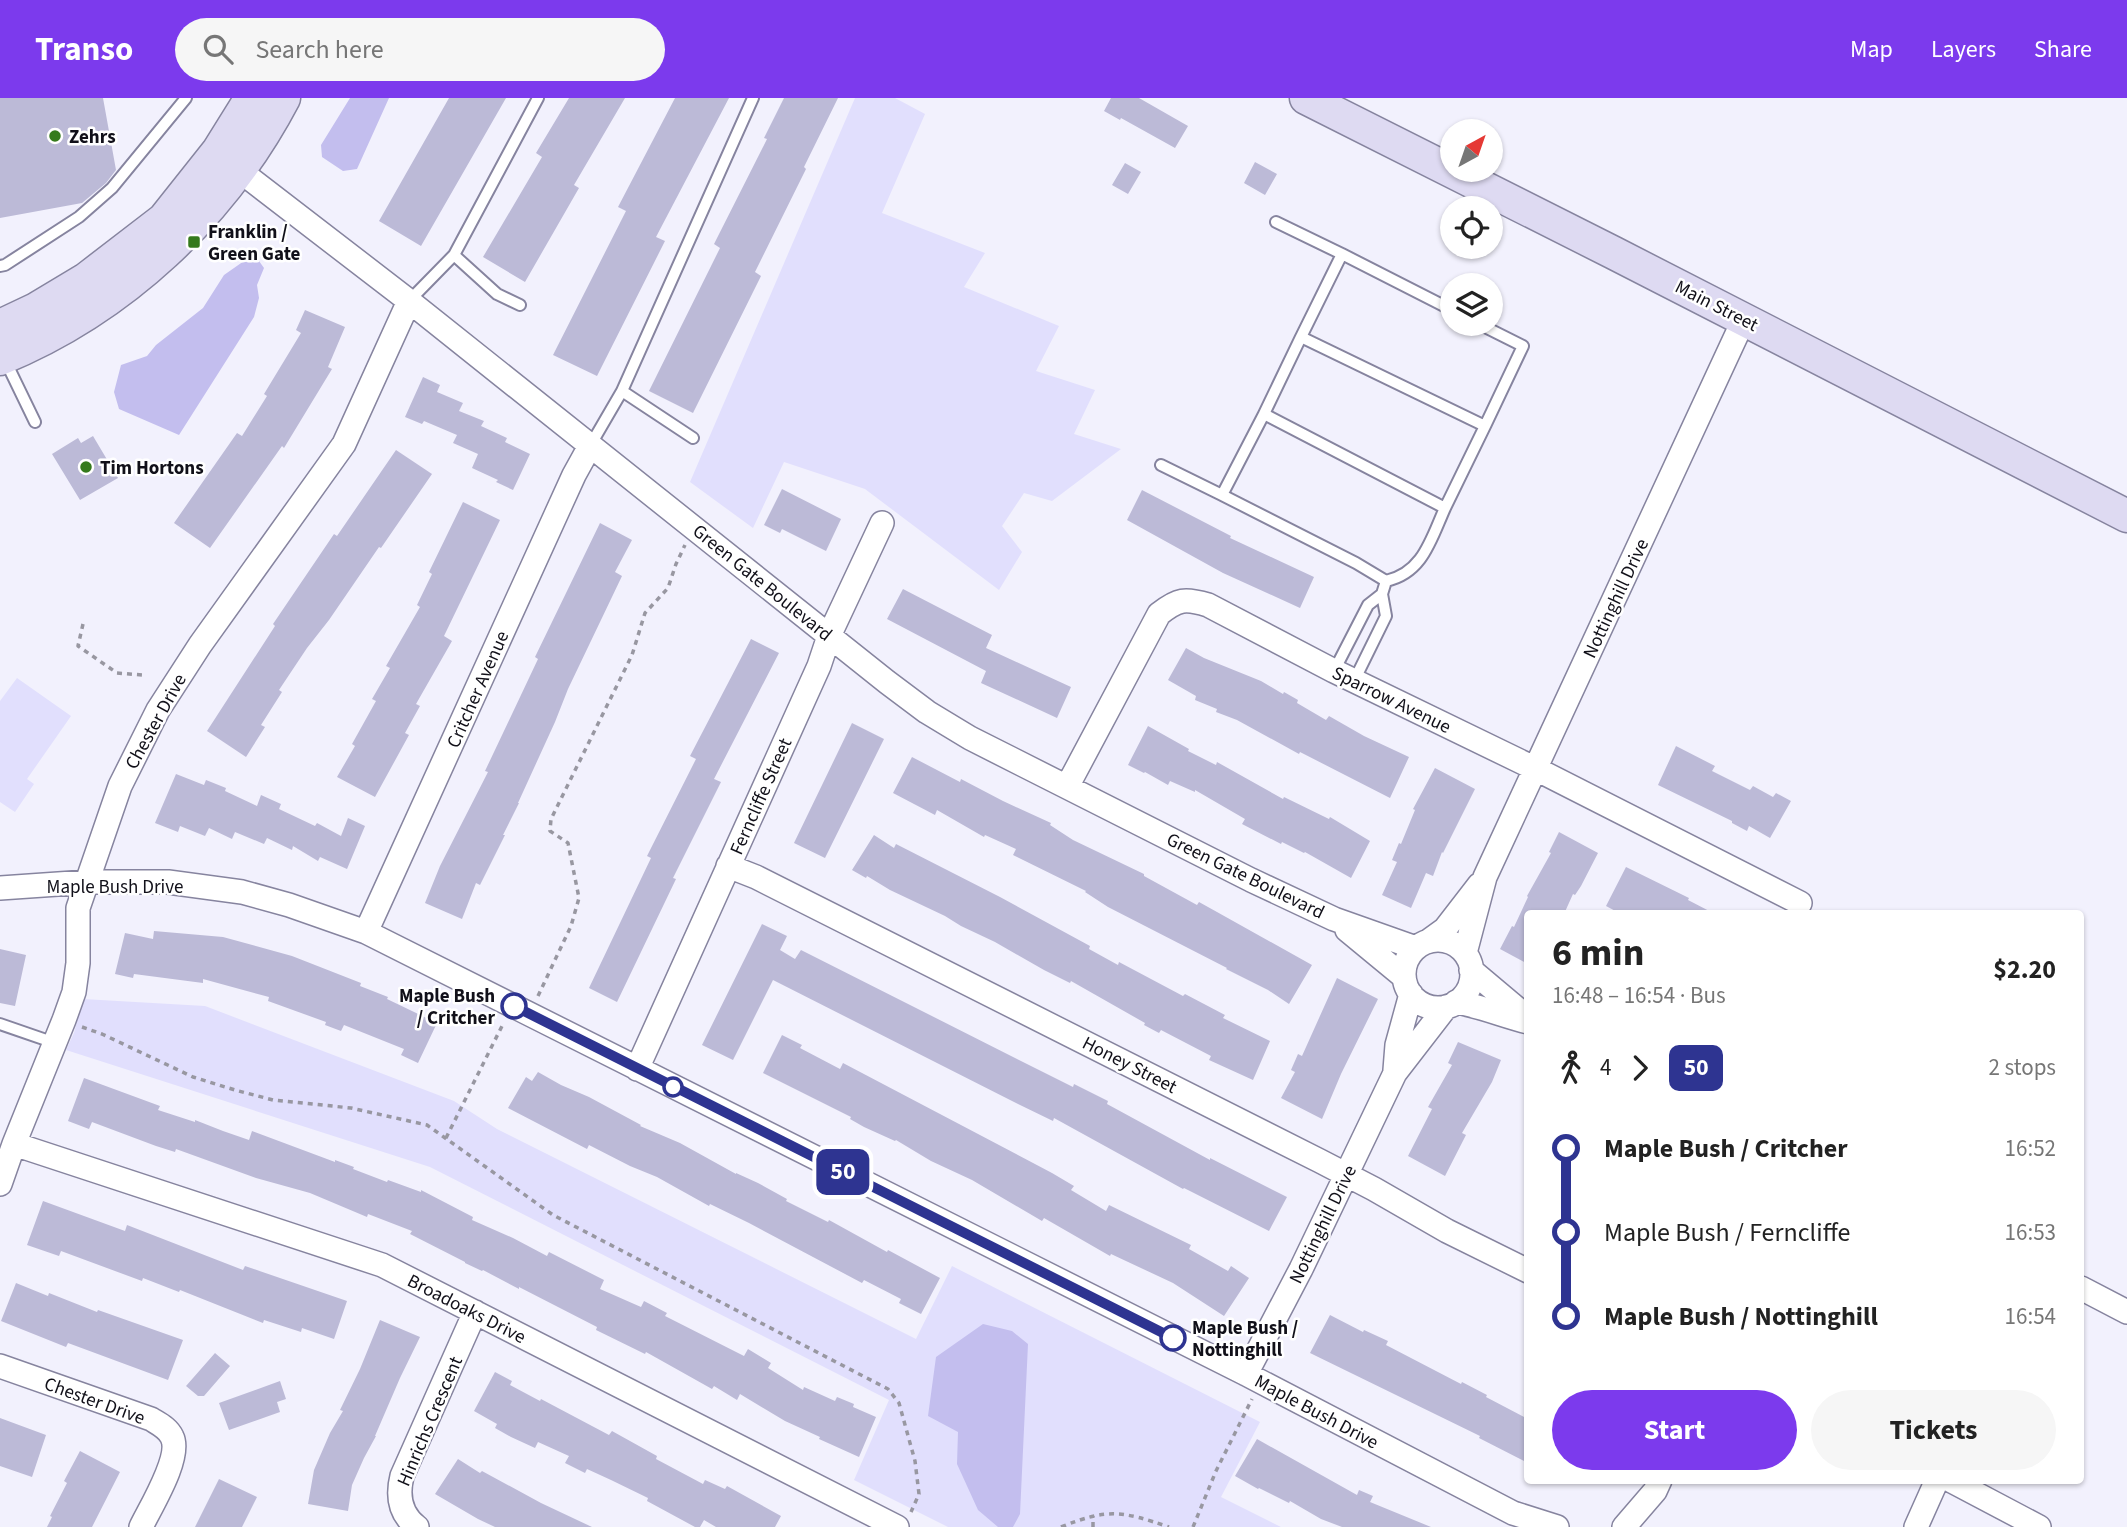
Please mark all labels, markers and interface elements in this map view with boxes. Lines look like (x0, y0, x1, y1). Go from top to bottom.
search box (175, 18, 665, 81)
text: Transo (35, 26, 133, 73)
icon: search (199, 30, 237, 68)
text: Search here (255, 31, 384, 68)
text: Map (1850, 32, 1893, 67)
text: Layers (1931, 32, 1996, 67)
text: Share (2034, 32, 2092, 67)
north arrow (1440, 119, 1503, 182)
map controls (1440, 119, 1503, 336)
place label: Zehrs (69, 124, 116, 151)
marker: Zehrs (47, 128, 63, 144)
button: locate (1440, 196, 1503, 259)
place label: Franklin / Green Gate (208, 219, 301, 268)
marker: Franklin / Green Gate (186, 234, 202, 250)
button: layers (1440, 273, 1503, 336)
street label: Main Street (1670, 274, 1763, 339)
place label: Tim Hortons (100, 455, 204, 482)
marker: Tim Hortons (78, 459, 94, 475)
street label: Green Gate Boulevard (686, 518, 838, 648)
street label: Nottinghill Drive (1577, 534, 1656, 663)
street label: Critcher Avenue (440, 627, 516, 752)
street label: Sparrow Avenue (1327, 660, 1455, 741)
street label: Chester Drive (119, 669, 194, 774)
street label: Ferncliffe Street (724, 733, 799, 859)
street label: Green Gate Boulevard (1162, 826, 1329, 926)
street label: Maple Bush Drive (47, 874, 183, 901)
text: 6 min (1552, 926, 1644, 980)
text: $2.20 (1993, 951, 2056, 988)
text: 16:48 – 16:54 · Bus (1552, 979, 1726, 1012)
place label: Maple Bush / Critcher (399, 983, 495, 1032)
marker: Maple Bush / Critcher (501, 993, 527, 1019)
street label: Honey Street (1077, 1030, 1182, 1101)
icon: walk (1552, 1049, 1590, 1087)
icon: forward (1621, 1049, 1659, 1087)
text: 50 (1683, 1050, 1709, 1085)
text: 4 (1600, 1051, 1611, 1084)
text: 2 stops (1989, 1051, 2056, 1084)
unlabelled marker (663, 1077, 683, 1097)
text: Maple Bush / Critcher (1604, 1130, 1848, 1167)
text: 16:52 (2005, 1132, 2056, 1165)
line badge: 50 (812, 1149, 874, 1195)
text: 50 (830, 1154, 856, 1189)
street label: Nottinghill Drive (1283, 1161, 1364, 1289)
text: Maple Bush / Ferncliffe (1604, 1214, 1850, 1251)
text: 16:53 (2005, 1216, 2056, 1249)
street label: Broadoaks Drive (402, 1268, 530, 1351)
text: Maple Bush / Nottinghill (1604, 1298, 1878, 1335)
text: 16:54 (2005, 1300, 2056, 1333)
place label: Maple Bush / Nottinghill (1192, 1315, 1298, 1364)
marker: Maple Bush / Nottinghill (1160, 1325, 1186, 1351)
street label: Hinrichs Crescent (391, 1352, 470, 1491)
street label: Maple Bush Drive (1250, 1368, 1383, 1456)
street label: Chester Drive (40, 1371, 149, 1432)
button: Start (1552, 1390, 1797, 1470)
button: Tickets (1811, 1390, 2056, 1470)

